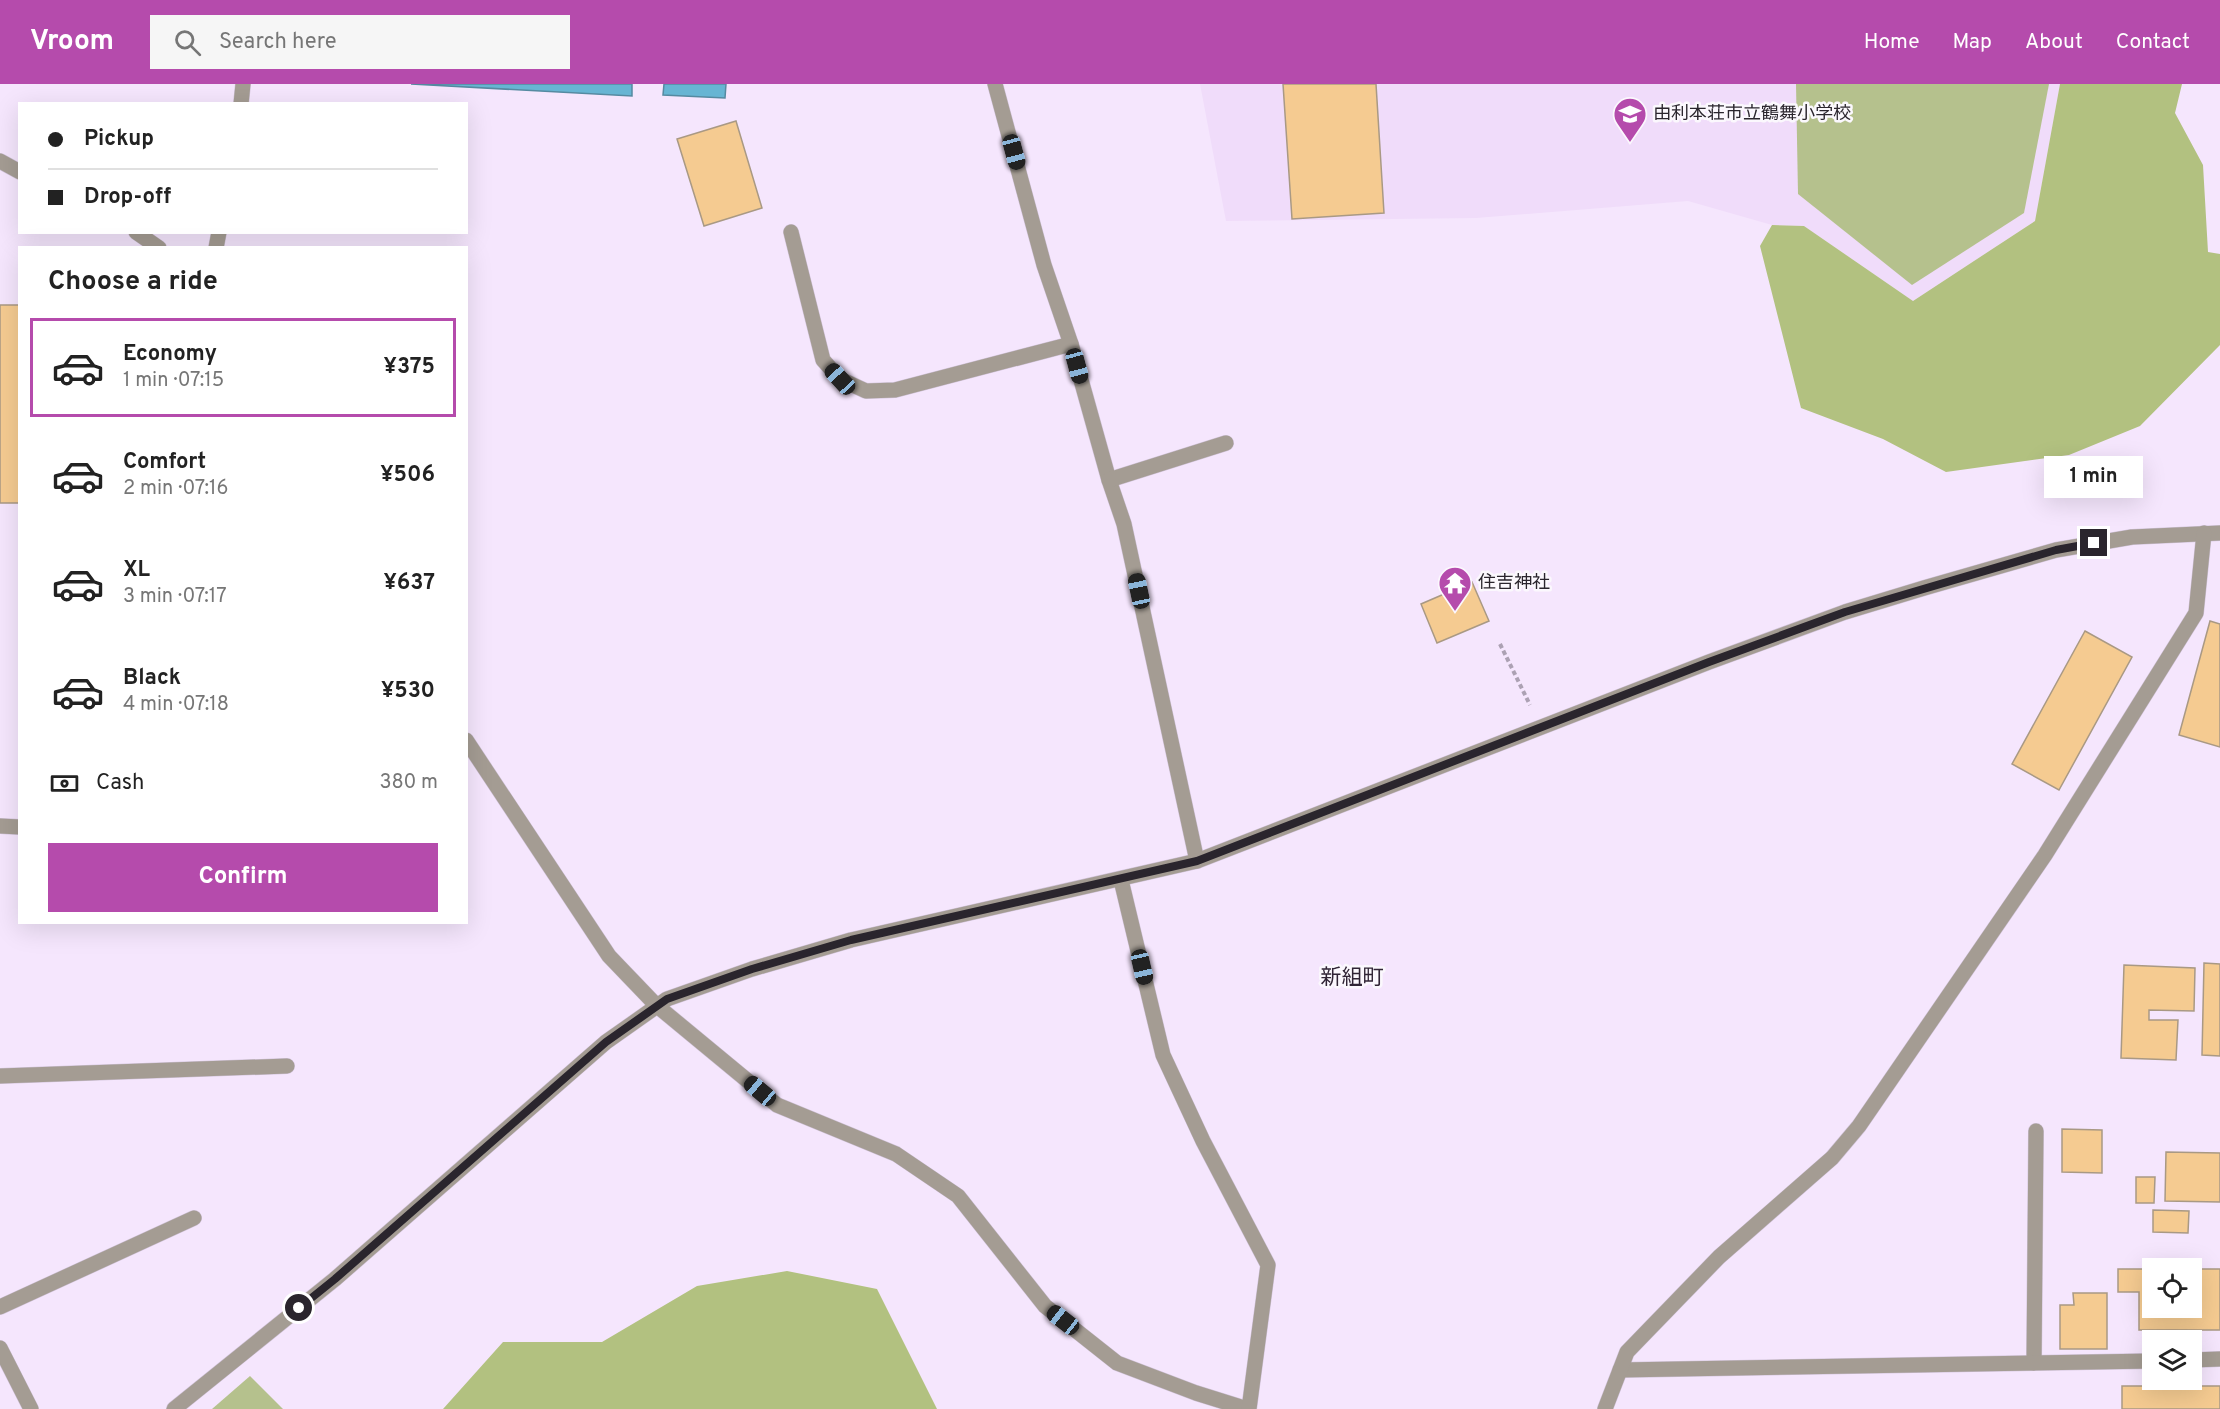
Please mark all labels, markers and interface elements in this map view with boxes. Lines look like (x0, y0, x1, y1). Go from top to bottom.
search box (150, 15, 570, 69)
text: Vroom (30, 24, 114, 60)
icon: search (171, 26, 204, 59)
text: Search here (219, 29, 337, 56)
text: Home (1864, 29, 1920, 56)
text: Map (1953, 29, 1992, 56)
text: About (2025, 29, 2083, 56)
text: Contact (2116, 29, 2190, 56)
school or university icon: 由利本荘市立鶴舞小学校 (1612, 96, 1648, 143)
place label: 由利本荘市立鶴舞小学校 (1653, 103, 1851, 126)
text: Pickup (84, 126, 154, 153)
car (1001, 132, 1027, 172)
text: Drop-off (84, 184, 171, 211)
text: Choose a ride (48, 265, 218, 299)
icon: car (51, 341, 105, 395)
text: Economy (123, 341, 217, 368)
car (1064, 346, 1090, 386)
text: ¥375 (384, 354, 435, 381)
car (821, 360, 859, 398)
text: 1 min · 07:15 (123, 368, 224, 394)
icon: car (51, 449, 105, 503)
text: Comfort (123, 449, 206, 476)
callout: 1 min (2044, 456, 2144, 498)
text: ¥506 (380, 462, 435, 489)
text: 1 min (2069, 464, 2118, 490)
text: 2 min · 07:16 (123, 476, 228, 502)
route end (2080, 529, 2107, 556)
icon: car (51, 557, 105, 611)
text: XL (123, 557, 150, 584)
temple icon: 住吉神社 (1437, 565, 1473, 612)
text: ¥637 (383, 570, 435, 597)
car (1126, 572, 1152, 610)
place label: 住吉神社 (1478, 572, 1550, 595)
text: 3 min · 07:17 (123, 584, 227, 610)
icon: car (51, 665, 105, 719)
text: Black (123, 665, 181, 692)
text: ¥530 (381, 678, 435, 705)
text: 4 min · 07:18 (123, 692, 229, 718)
icon: cash (48, 767, 81, 800)
text: Cash (96, 770, 145, 797)
text: 380 m (379, 770, 438, 796)
button: Confirm (48, 843, 438, 912)
car (1129, 947, 1155, 987)
district label: 新組町 (1321, 965, 1384, 992)
car (740, 1073, 780, 1109)
map controls (2142, 1258, 2202, 1390)
button: locate (2142, 1258, 2202, 1318)
route start (285, 1294, 312, 1321)
car (1043, 1302, 1083, 1338)
button: layers (2142, 1330, 2202, 1390)

